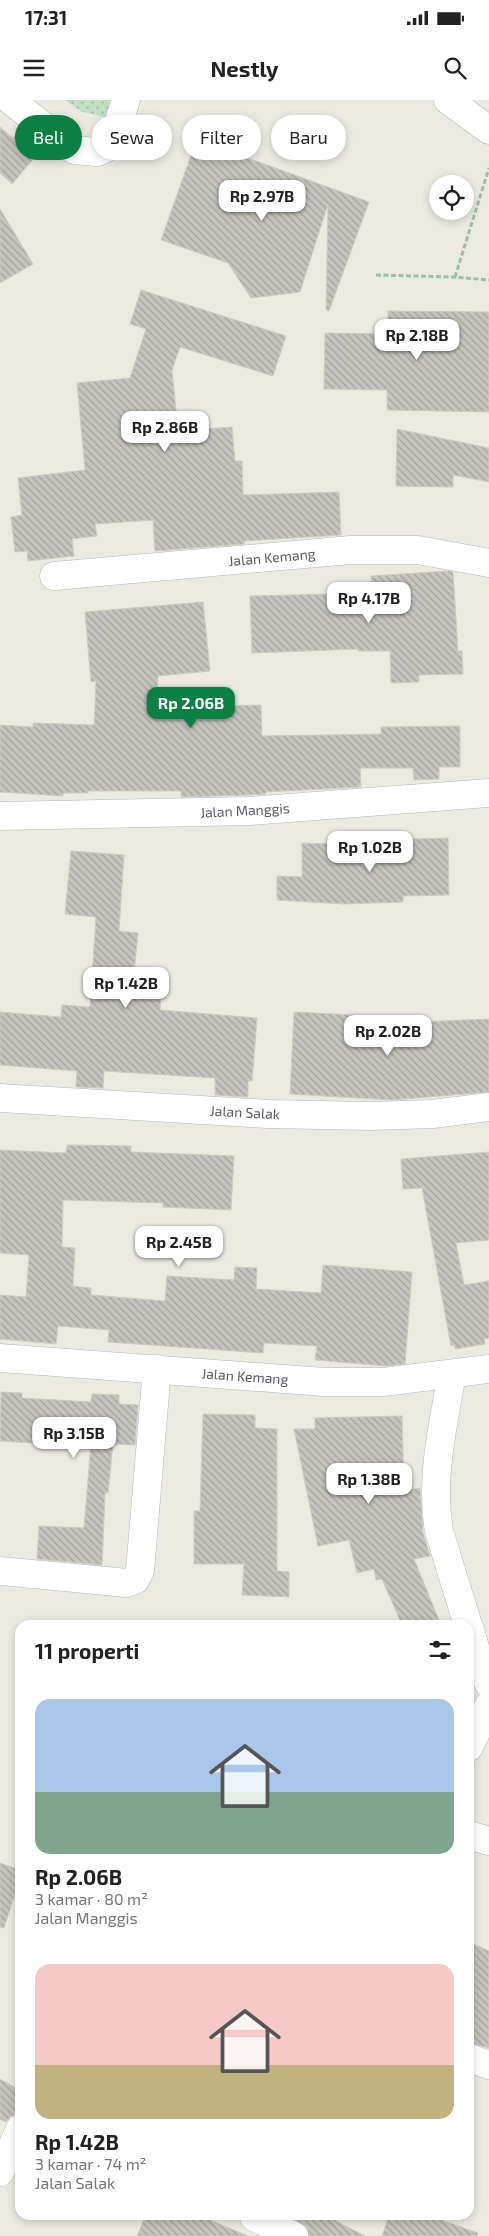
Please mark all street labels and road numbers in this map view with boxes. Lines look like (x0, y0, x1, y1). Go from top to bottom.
street label: Jalan Kemang (228, 545, 316, 569)
street label: Jalan Manggis (200, 799, 290, 821)
street label: Jalan Salak (210, 1102, 280, 1122)
street label: Jalan Kemang (201, 1364, 289, 1388)

